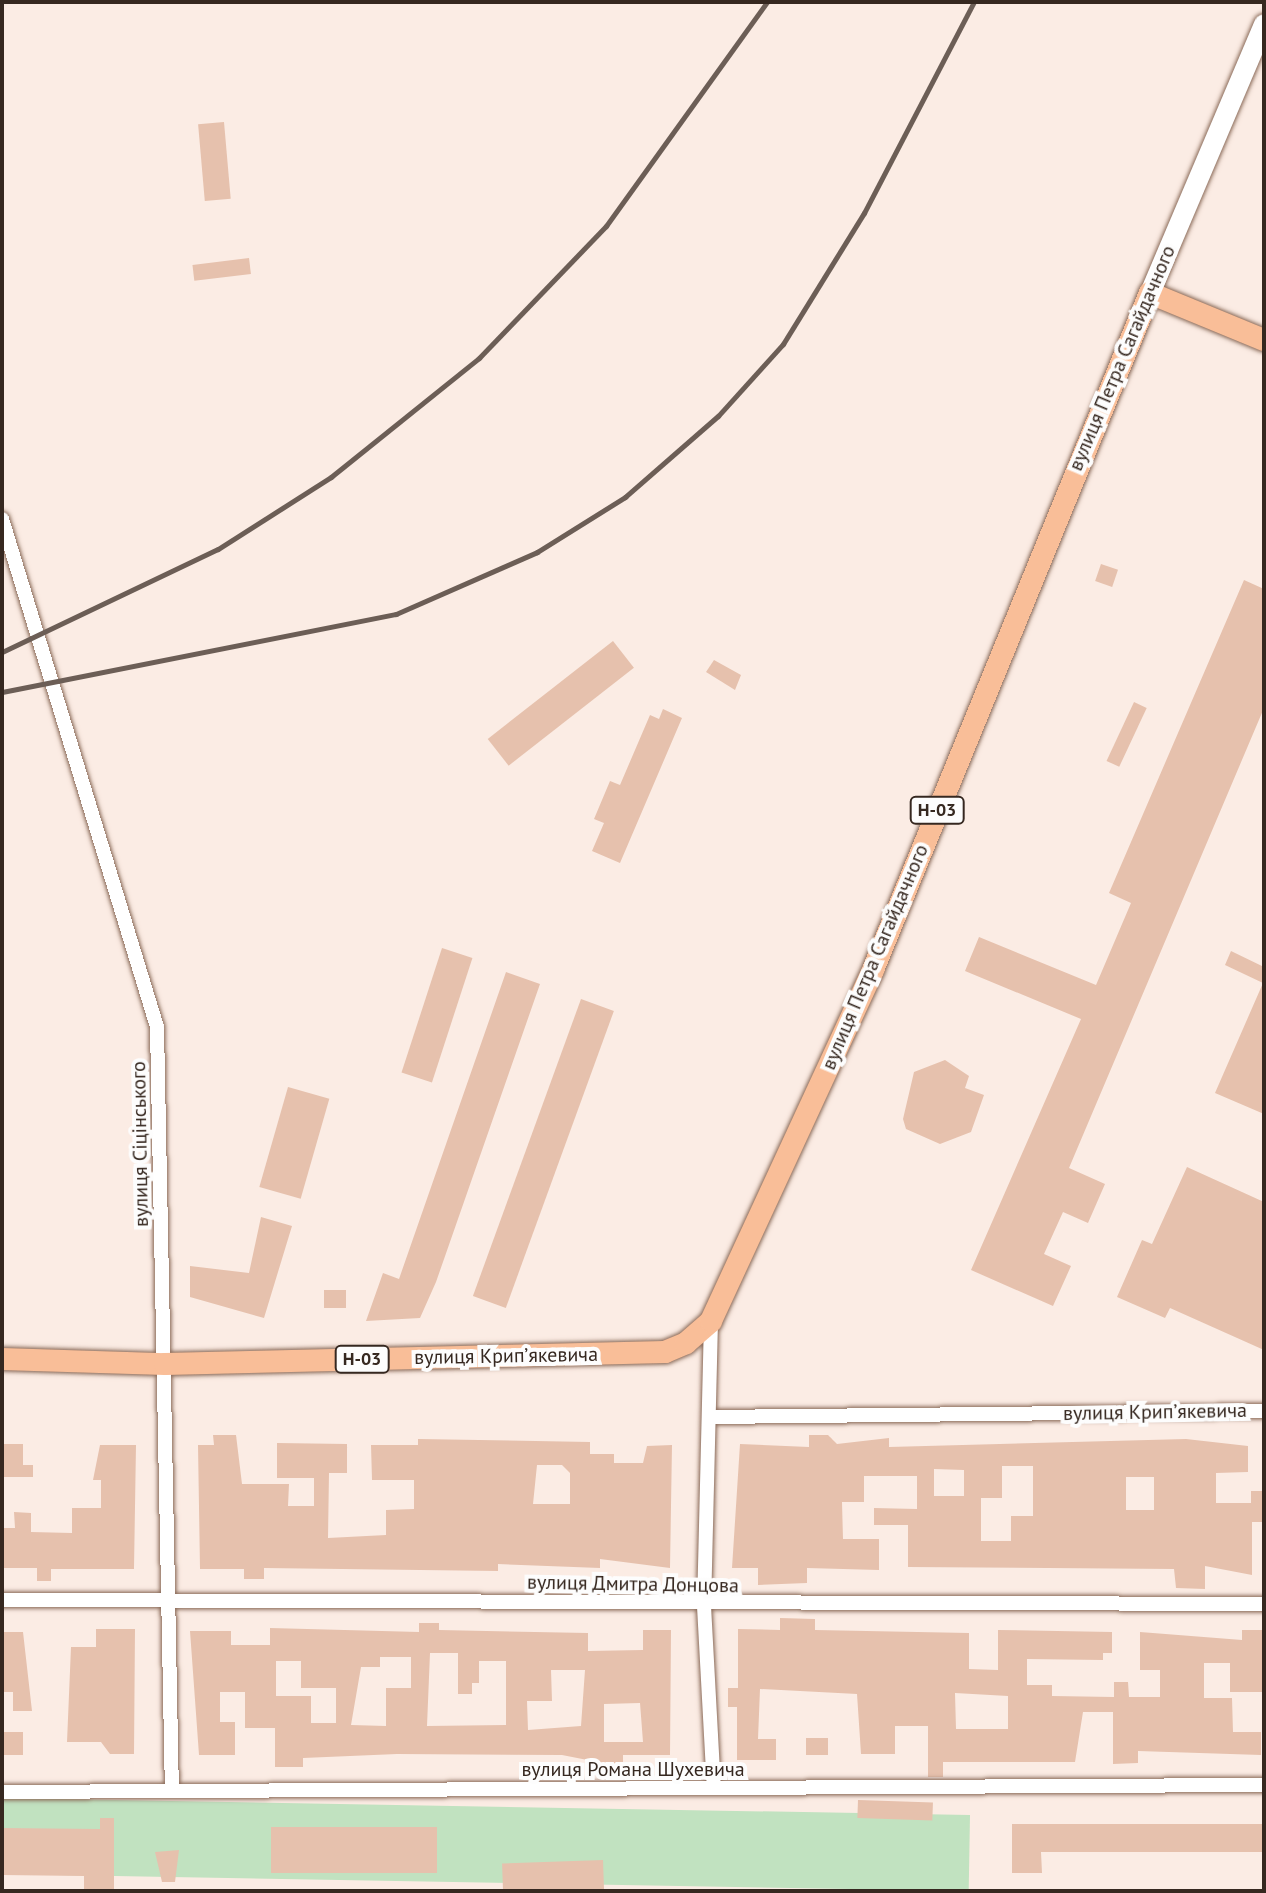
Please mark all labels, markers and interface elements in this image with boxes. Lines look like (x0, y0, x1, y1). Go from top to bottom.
street label: вулиця Петра Сагайдачного (1064, 242, 1180, 474)
road number: Н-03 (909, 796, 965, 824)
street label: вулиця Петра Сагайдачного (817, 841, 933, 1073)
street label: вулиця Сіцінського (127, 1061, 153, 1227)
street label: вулиця Крипʼякевича (414, 1342, 598, 1370)
road number: Н-03 (334, 1345, 390, 1373)
street label: вулиця Крипʼякевича (1063, 1398, 1247, 1426)
street label: вулиця Дмитра Донцова (526, 1570, 740, 1598)
street label: вулиця Романа Шухевича (521, 1757, 745, 1781)

